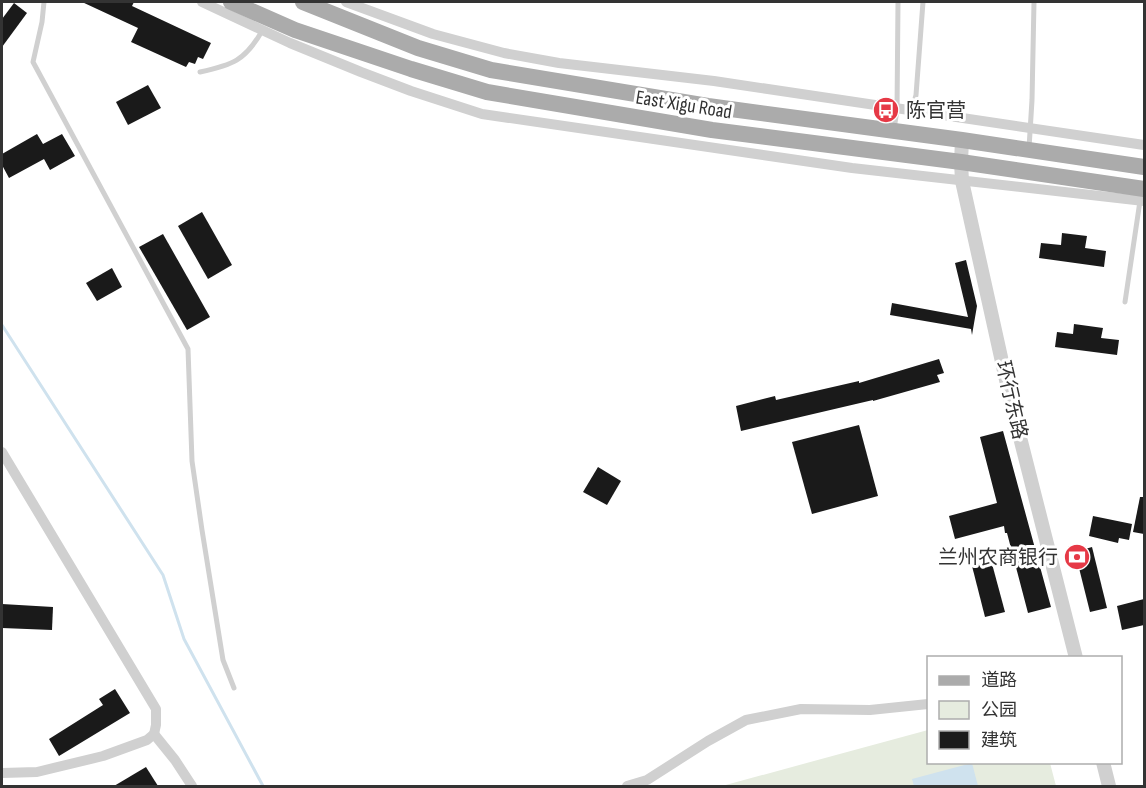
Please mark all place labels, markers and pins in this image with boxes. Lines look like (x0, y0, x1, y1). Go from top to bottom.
bus stop icon: 陈官营 (871, 95, 901, 125)
place label: 陈官营 (906, 99, 966, 123)
bank icon: 兰州农商银行 (1062, 542, 1092, 572)
place label: 兰州农商银行 (938, 546, 1058, 570)

